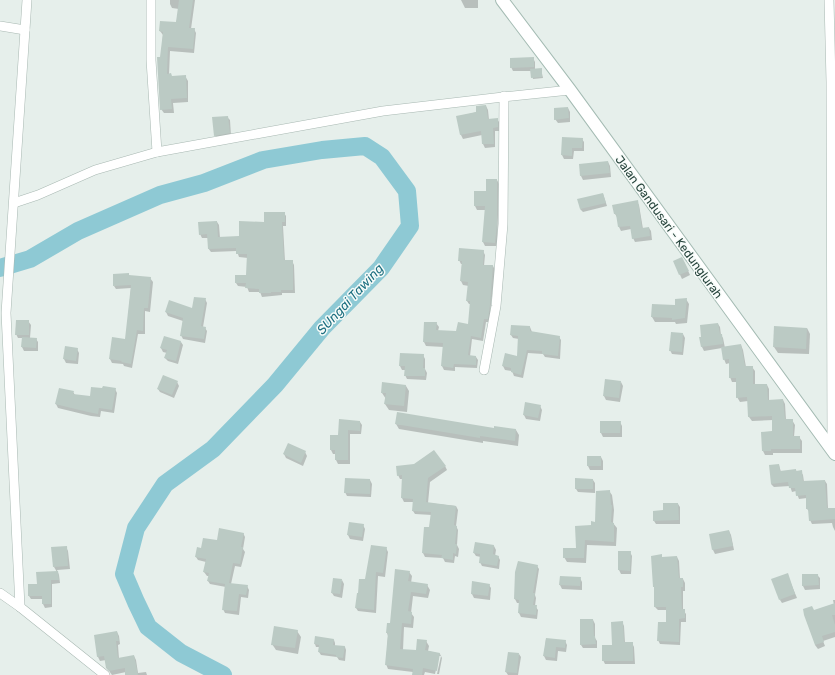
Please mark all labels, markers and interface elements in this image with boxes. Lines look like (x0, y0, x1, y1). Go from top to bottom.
street label: Jalan Gandusari - Kedunglurah (612, 153, 726, 301)
water label: SUngai Tawing (314, 261, 387, 338)

